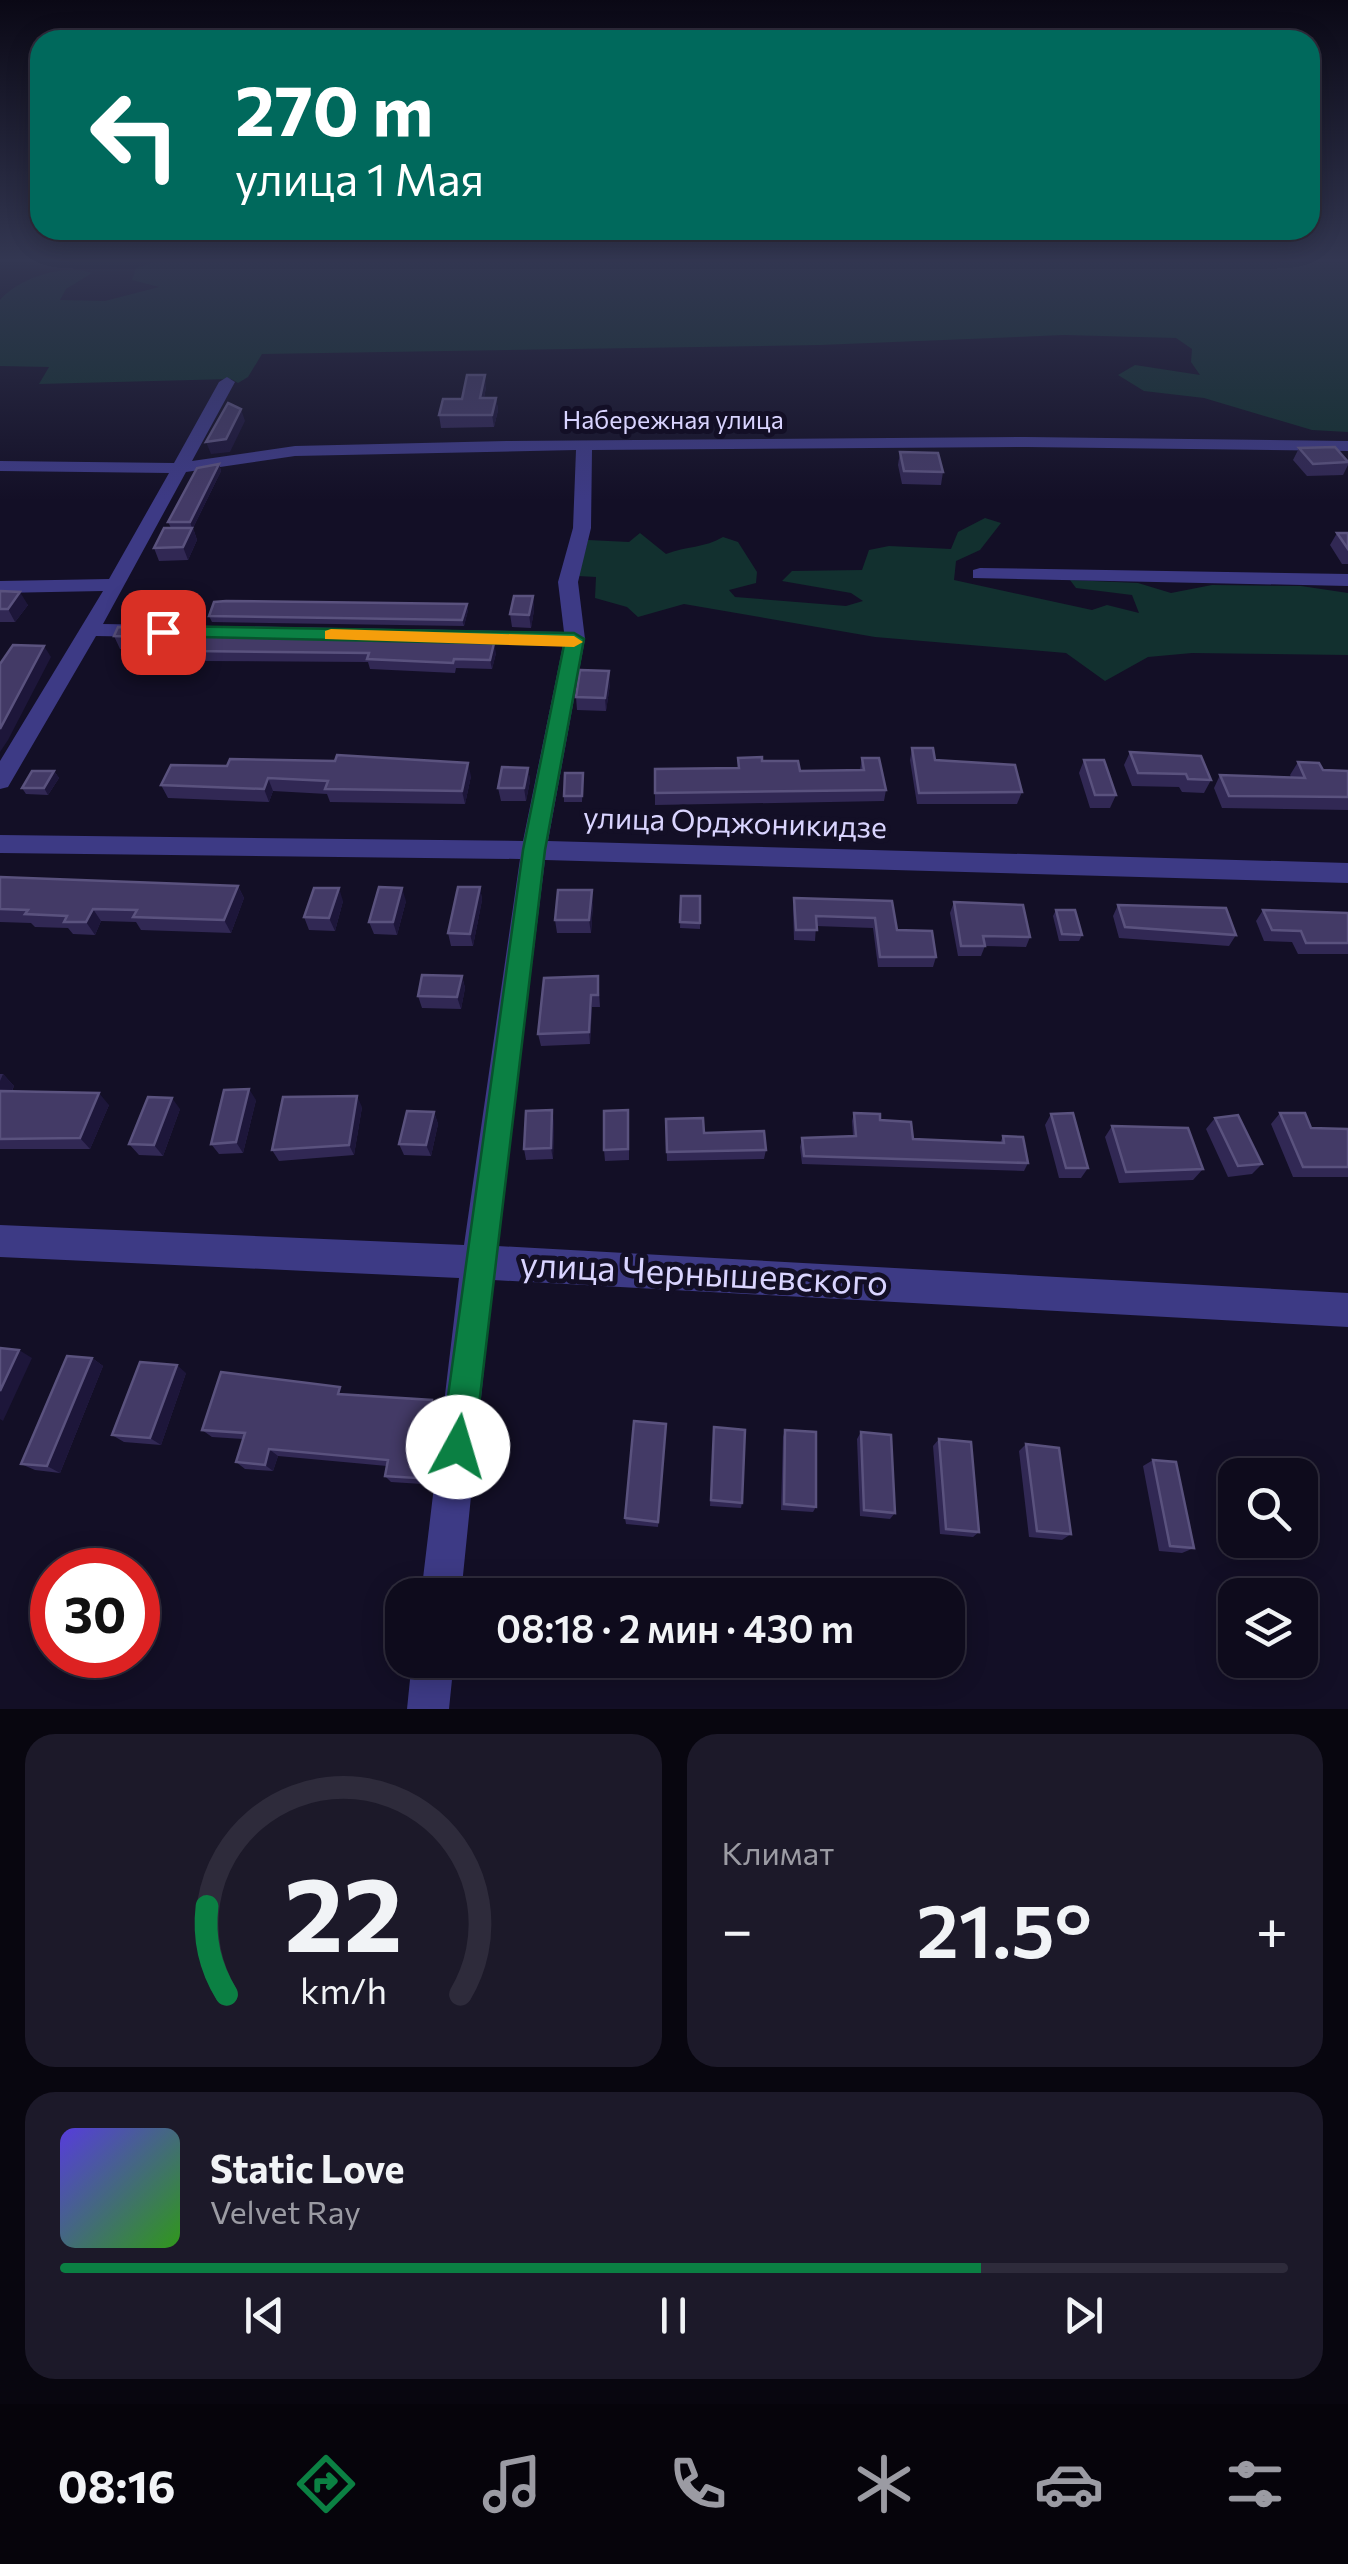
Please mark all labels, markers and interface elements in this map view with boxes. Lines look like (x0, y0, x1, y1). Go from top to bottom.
text: 270 m (235, 65, 433, 150)
icon: left (70, 70, 200, 200)
text: улица 1 Мая (235, 150, 484, 205)
street label: Набережная улица (562, 404, 784, 434)
pin (121, 590, 206, 675)
icon: arrive (136, 605, 191, 660)
street label: улица Орджоникидзе (583, 797, 888, 844)
street label: улица Чернышевского (519, 1240, 889, 1303)
position arrow (406, 1395, 510, 1499)
map controls (1218, 1458, 1318, 1678)
button: search (1218, 1458, 1318, 1558)
speed limit sign: 30 (30, 1548, 160, 1678)
button: layers (1218, 1578, 1318, 1678)
text: 08:18 · 2 мин · 430 m (496, 1604, 854, 1651)
text: Климат (722, 1832, 834, 1872)
text: 22 (284, 1846, 402, 1973)
text: 21.5° (917, 1882, 1092, 1973)
text: − (722, 1894, 753, 1961)
text: + (1256, 1894, 1288, 1961)
text: km/h (300, 1968, 387, 2011)
text: Static Love (210, 2144, 405, 2191)
text: Velvet Ray (210, 2191, 361, 2231)
icon: previous (237, 2288, 292, 2343)
icon: pause (646, 2288, 701, 2343)
icon: next (1056, 2288, 1111, 2343)
icon: directions (291, 2449, 361, 2519)
icon: music (477, 2449, 547, 2519)
icon: phone (663, 2449, 733, 2519)
icon: climate (849, 2449, 919, 2519)
icon: car (1034, 2449, 1104, 2519)
icon: filters (1220, 2449, 1290, 2519)
text: 08:16 (58, 2457, 176, 2512)

